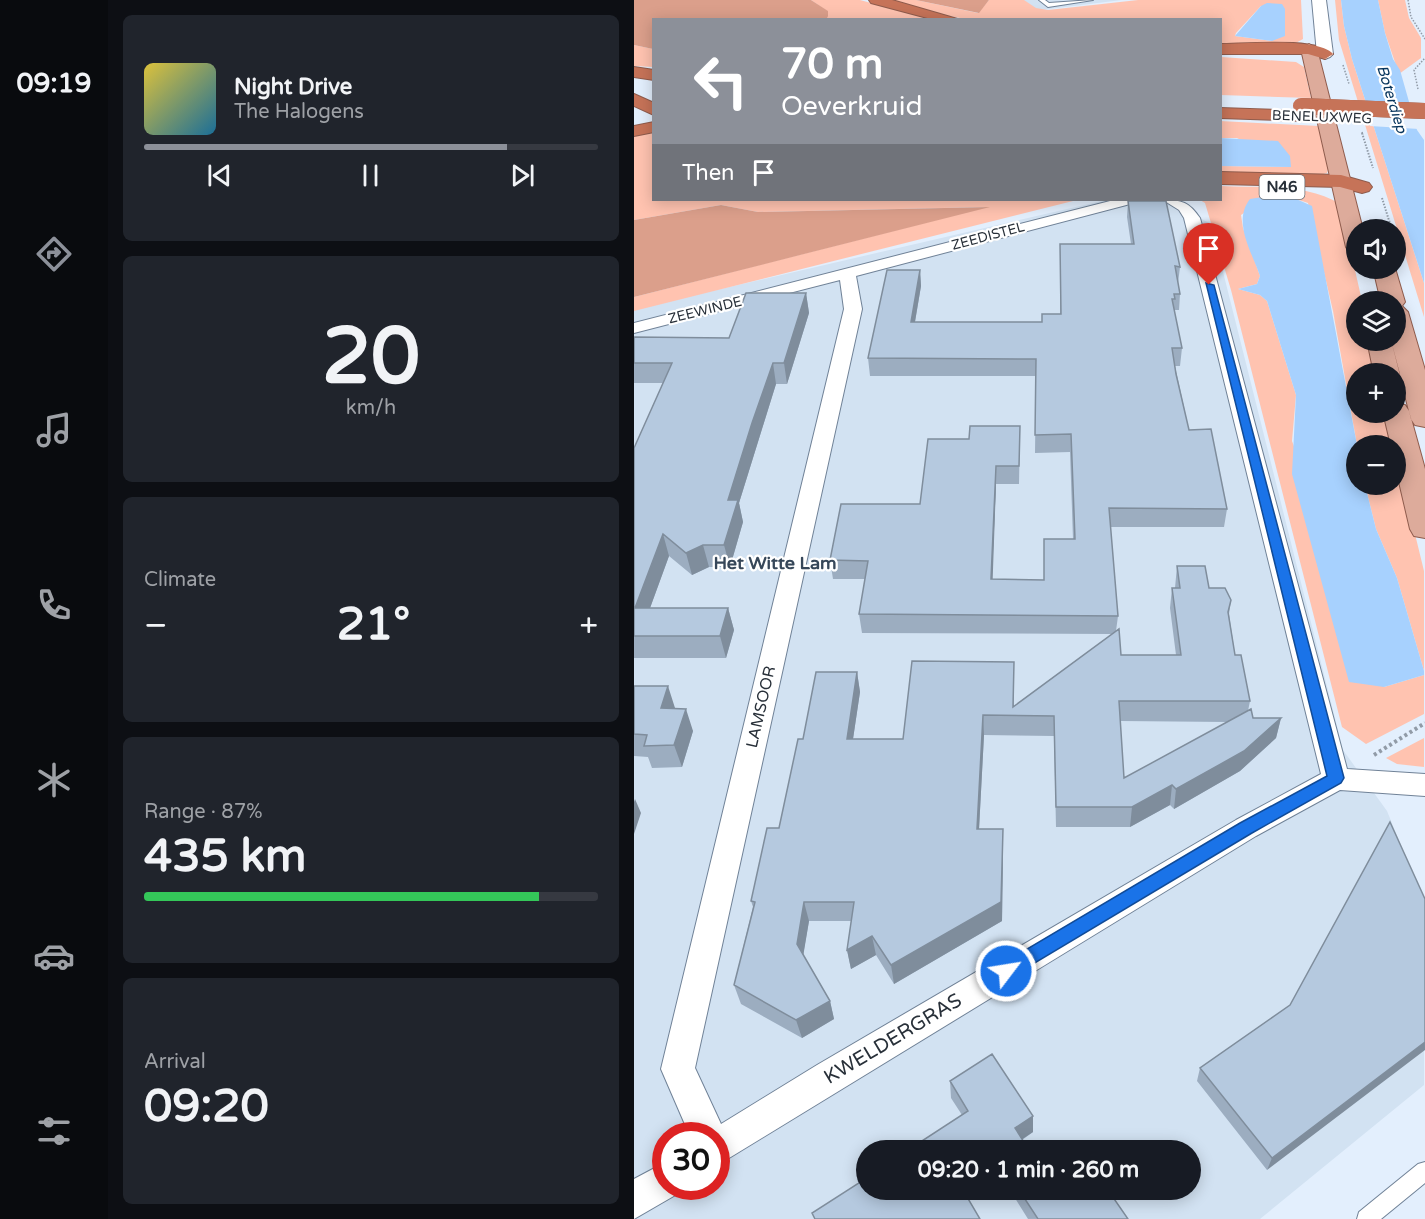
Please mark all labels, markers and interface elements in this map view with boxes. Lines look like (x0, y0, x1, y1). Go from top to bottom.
text: 70 m (781, 39, 883, 90)
icon: left (682, 42, 760, 120)
water label: Boterdiep (1373, 63, 1411, 137)
text: 09:19 (17, 67, 91, 100)
text: Night Drive (234, 74, 352, 100)
text: Oeverkruid (781, 90, 923, 123)
text: The Halogens (234, 100, 364, 124)
street label: BENELUXWEG (1272, 107, 1372, 127)
icon: arrive (747, 156, 780, 189)
icon: previous (203, 159, 236, 192)
icon: pause (354, 159, 387, 192)
icon: next (506, 159, 539, 192)
text: Then (682, 160, 735, 186)
road number: N46 (1260, 175, 1304, 199)
street label: ZEEDISTEL (950, 218, 1026, 254)
map controls (1346, 219, 1406, 495)
button: sound (1346, 219, 1406, 279)
pin (1183, 223, 1234, 285)
icon: arrive (1192, 232, 1225, 265)
icon: directions (33, 233, 75, 275)
button: layers (1346, 291, 1406, 351)
street label: ZEEWINDE (666, 293, 744, 327)
text: 20 (322, 310, 420, 404)
button: + (1346, 363, 1406, 423)
text: km/h (346, 396, 396, 420)
icon: music (33, 409, 75, 451)
button: − (1346, 435, 1406, 495)
district label: Het Witte Lam (713, 552, 837, 574)
text: Climate (144, 568, 216, 592)
icon: phone (33, 584, 75, 626)
text: 21° (337, 598, 410, 652)
text: − (144, 606, 168, 645)
text: + (579, 606, 598, 645)
street label: LAMSOOR (742, 664, 780, 750)
icon: climate (33, 759, 75, 801)
text: Range · 87% (144, 800, 263, 824)
text: 435 km (144, 830, 306, 884)
icon: car (33, 935, 75, 977)
position arrow (974, 939, 1038, 1003)
street label: KWELDERGRAS (820, 988, 966, 1090)
text: Arrival (144, 1050, 206, 1074)
text: 09:20 (144, 1080, 269, 1134)
icon: filters (33, 1110, 75, 1152)
speed limit sign: 30 (652, 1122, 730, 1200)
text: 09:20 · 1 min · 260 m (918, 1157, 1139, 1183)

